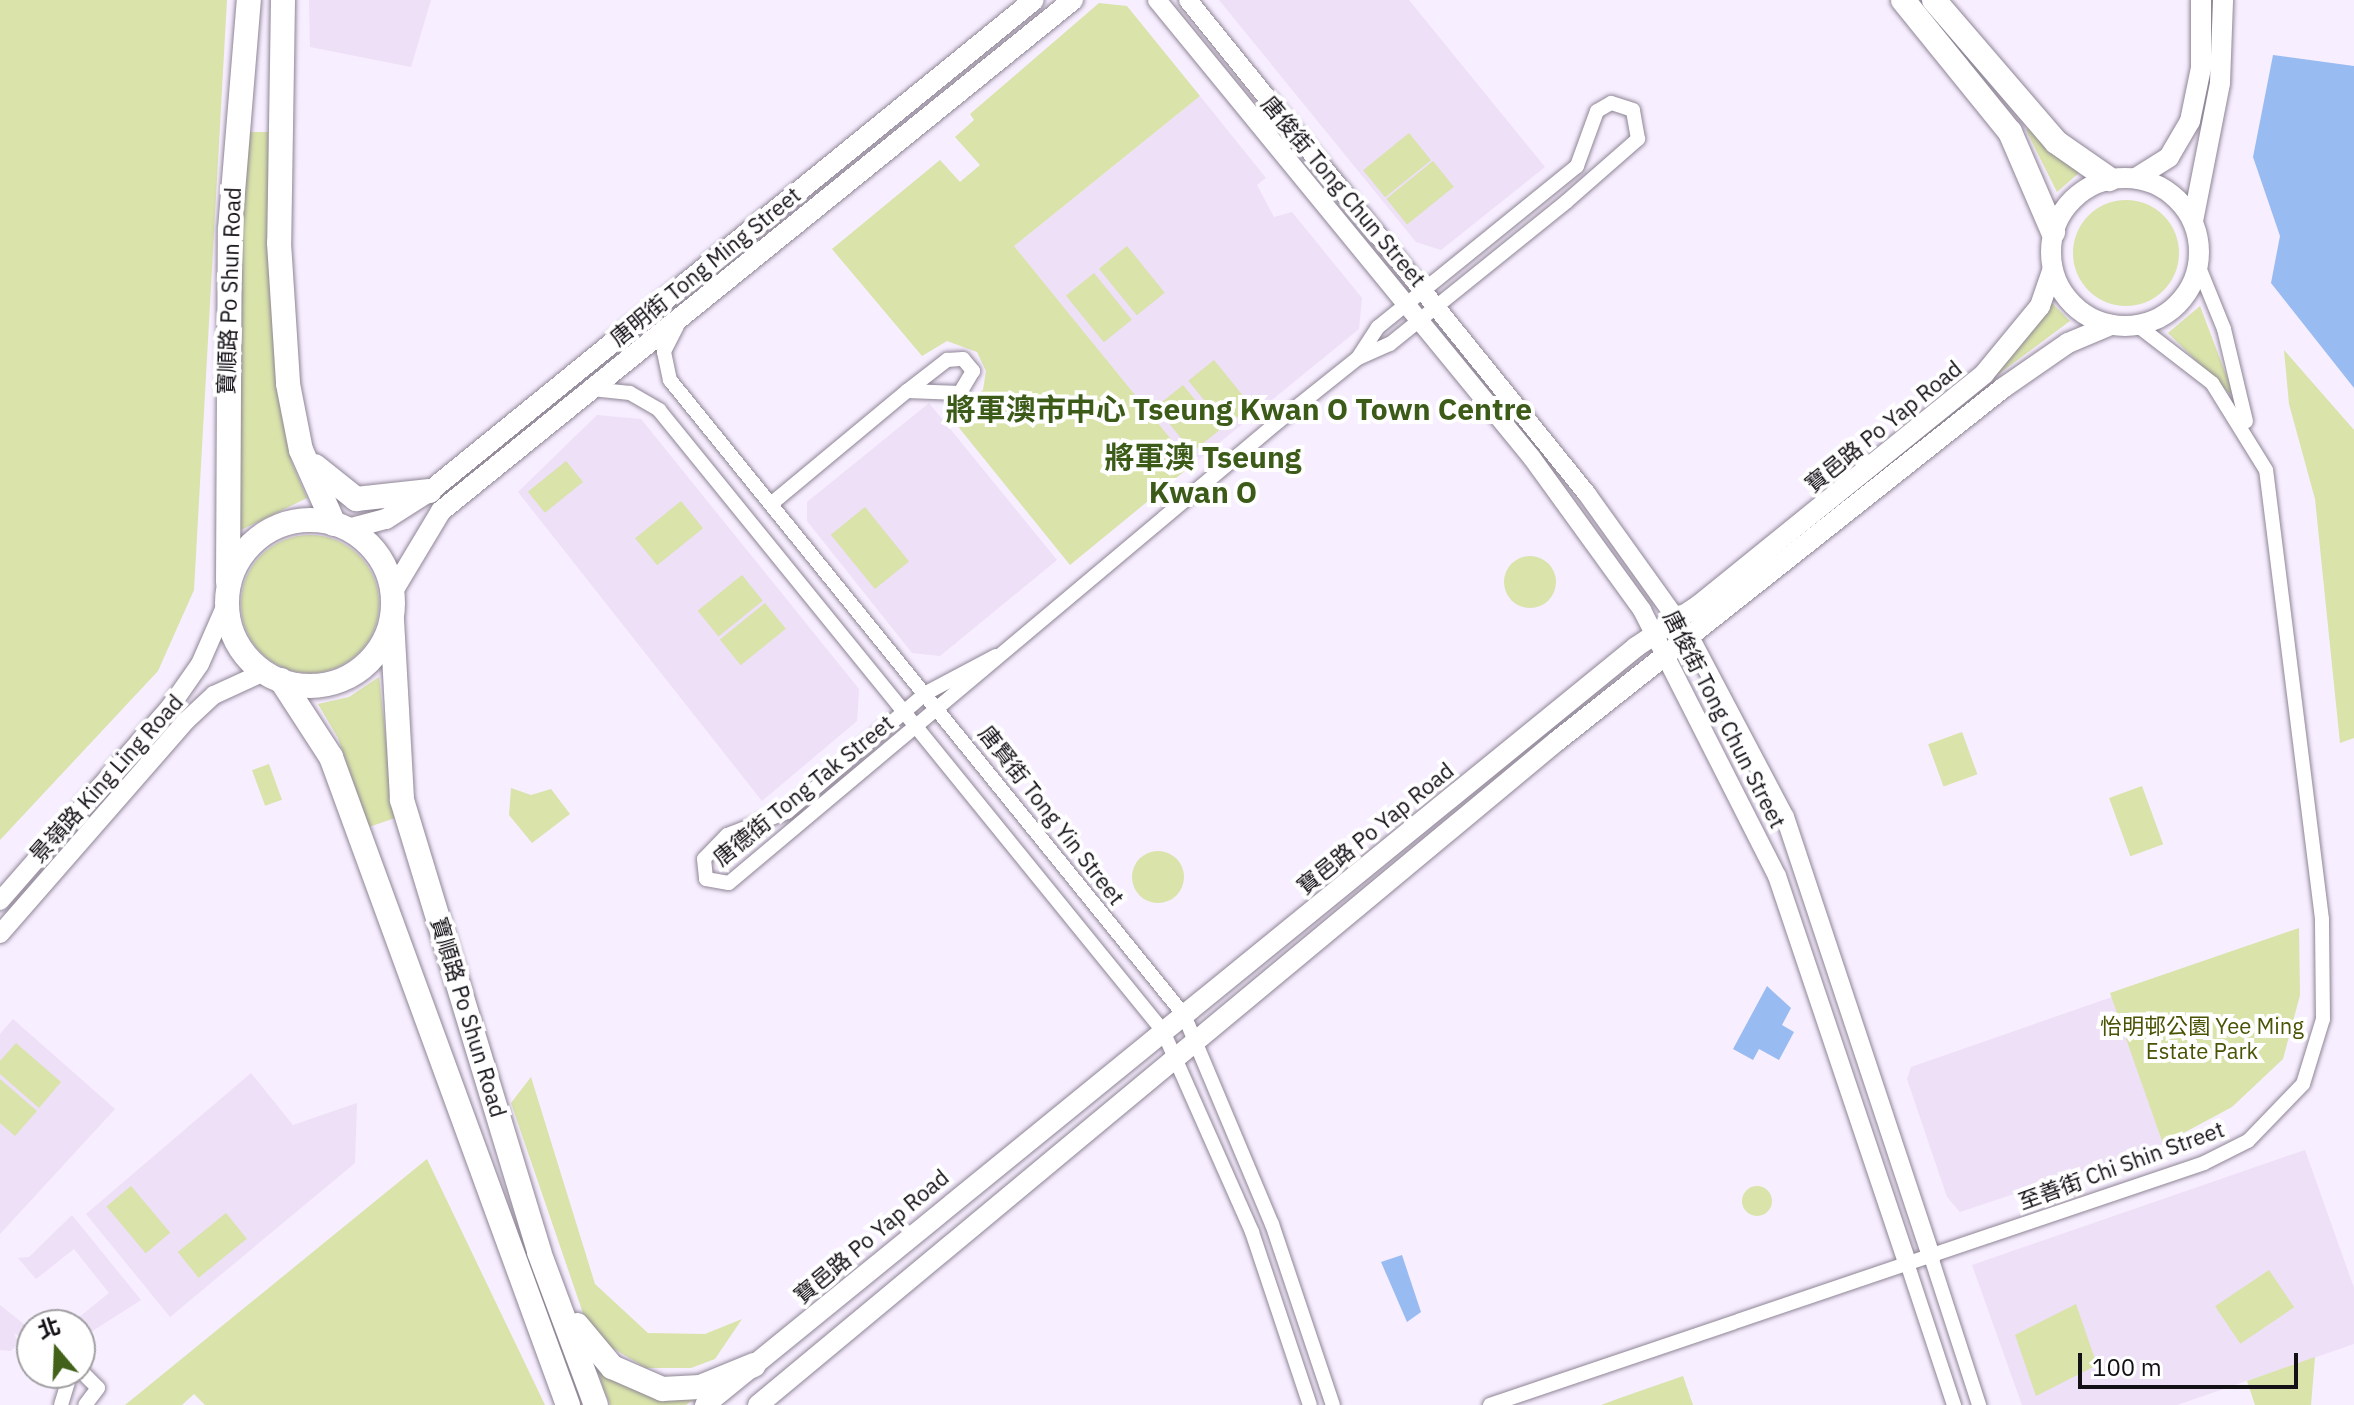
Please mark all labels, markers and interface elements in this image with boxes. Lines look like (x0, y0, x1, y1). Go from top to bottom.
street label: 唐俊街 Tong Chun Street (1257, 90, 1431, 292)
street label: 唐明街 Tong Ming Street (605, 181, 805, 351)
street label: 寶順路 Po Shun Road (212, 187, 246, 395)
street label: 寶邑路 Po Yap Road (1799, 355, 1967, 497)
district label: 將軍澳市中心 Tseung Kwan O Town Centre (946, 391, 1532, 427)
district label: 將軍澳 Tseung Kwan O (1105, 439, 1301, 510)
street label: 唐俊街 Tong Chun Street (1659, 606, 1791, 832)
street label: 景嶺路 King Ling Road (24, 689, 188, 867)
street label: 唐德街 Tong Tak Street (708, 709, 898, 871)
street label: 唐賢街 Tong Yin Street (974, 720, 1130, 910)
street label: 寶邑路 Po Yap Road (1291, 757, 1459, 899)
street label: 寶順路 Po Shun Road (426, 914, 512, 1120)
park label: 怡明邨公園 Yee Ming Estate Park (2100, 1012, 2304, 1064)
street label: 至善街 Chi Shin Street (2015, 1116, 2227, 1214)
street label: 寶邑路 Po Yap Road (788, 1164, 954, 1308)
north arrow (16, 1309, 96, 1389)
text: 北 (34, 1310, 64, 1345)
scale bar (2082, 1337, 2302, 1387)
text: 100 m (2092, 1351, 2162, 1383)

